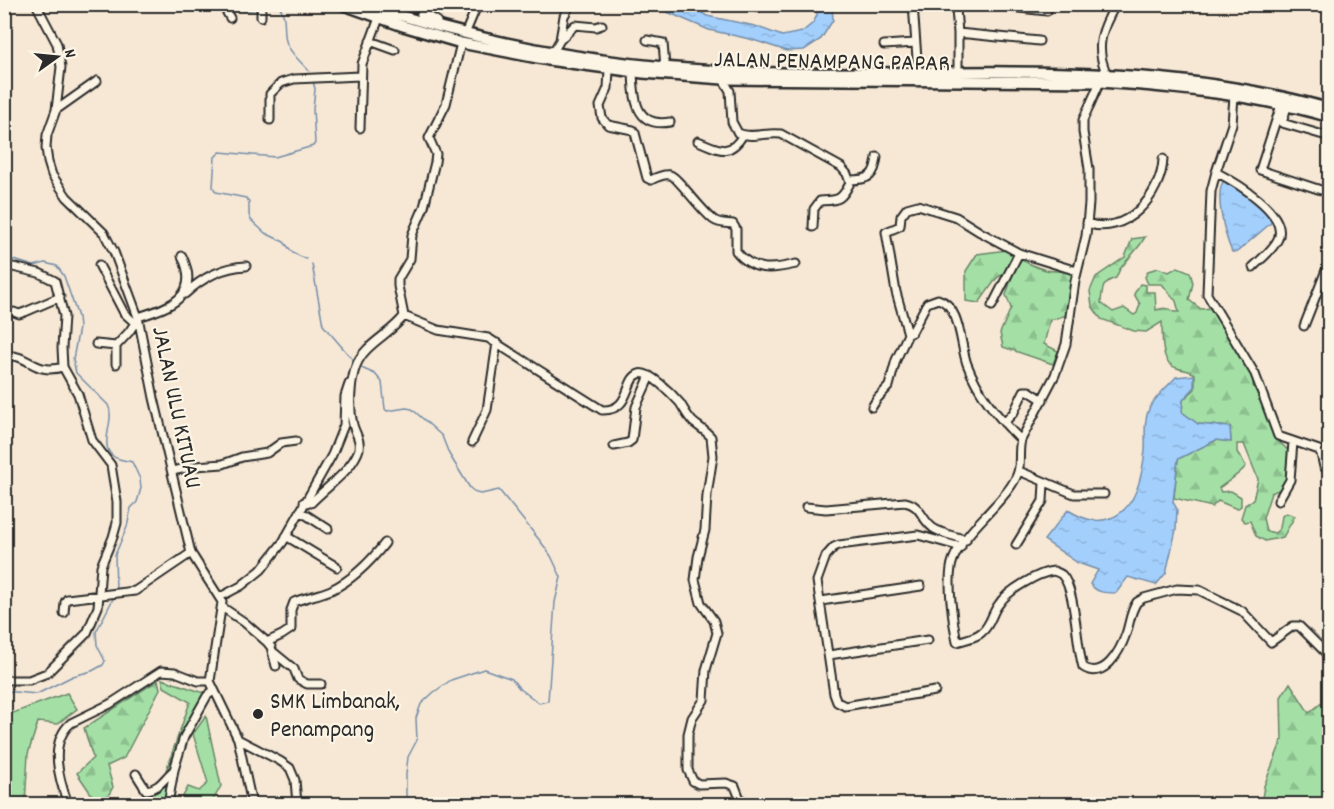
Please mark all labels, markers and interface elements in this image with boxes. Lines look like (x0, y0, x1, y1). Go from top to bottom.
north arrow (27, 27, 87, 87)
street label: JALAN PENAMPANG PAPAR (714, 44, 950, 82)
text: N (57, 47, 81, 61)
street label: JALAN ULU KITUAU (141, 323, 209, 492)
place label: SMK Limbanak, Penampang (270, 686, 400, 748)
marker: SMK Limbanak, Penampang (251, 707, 265, 721)

